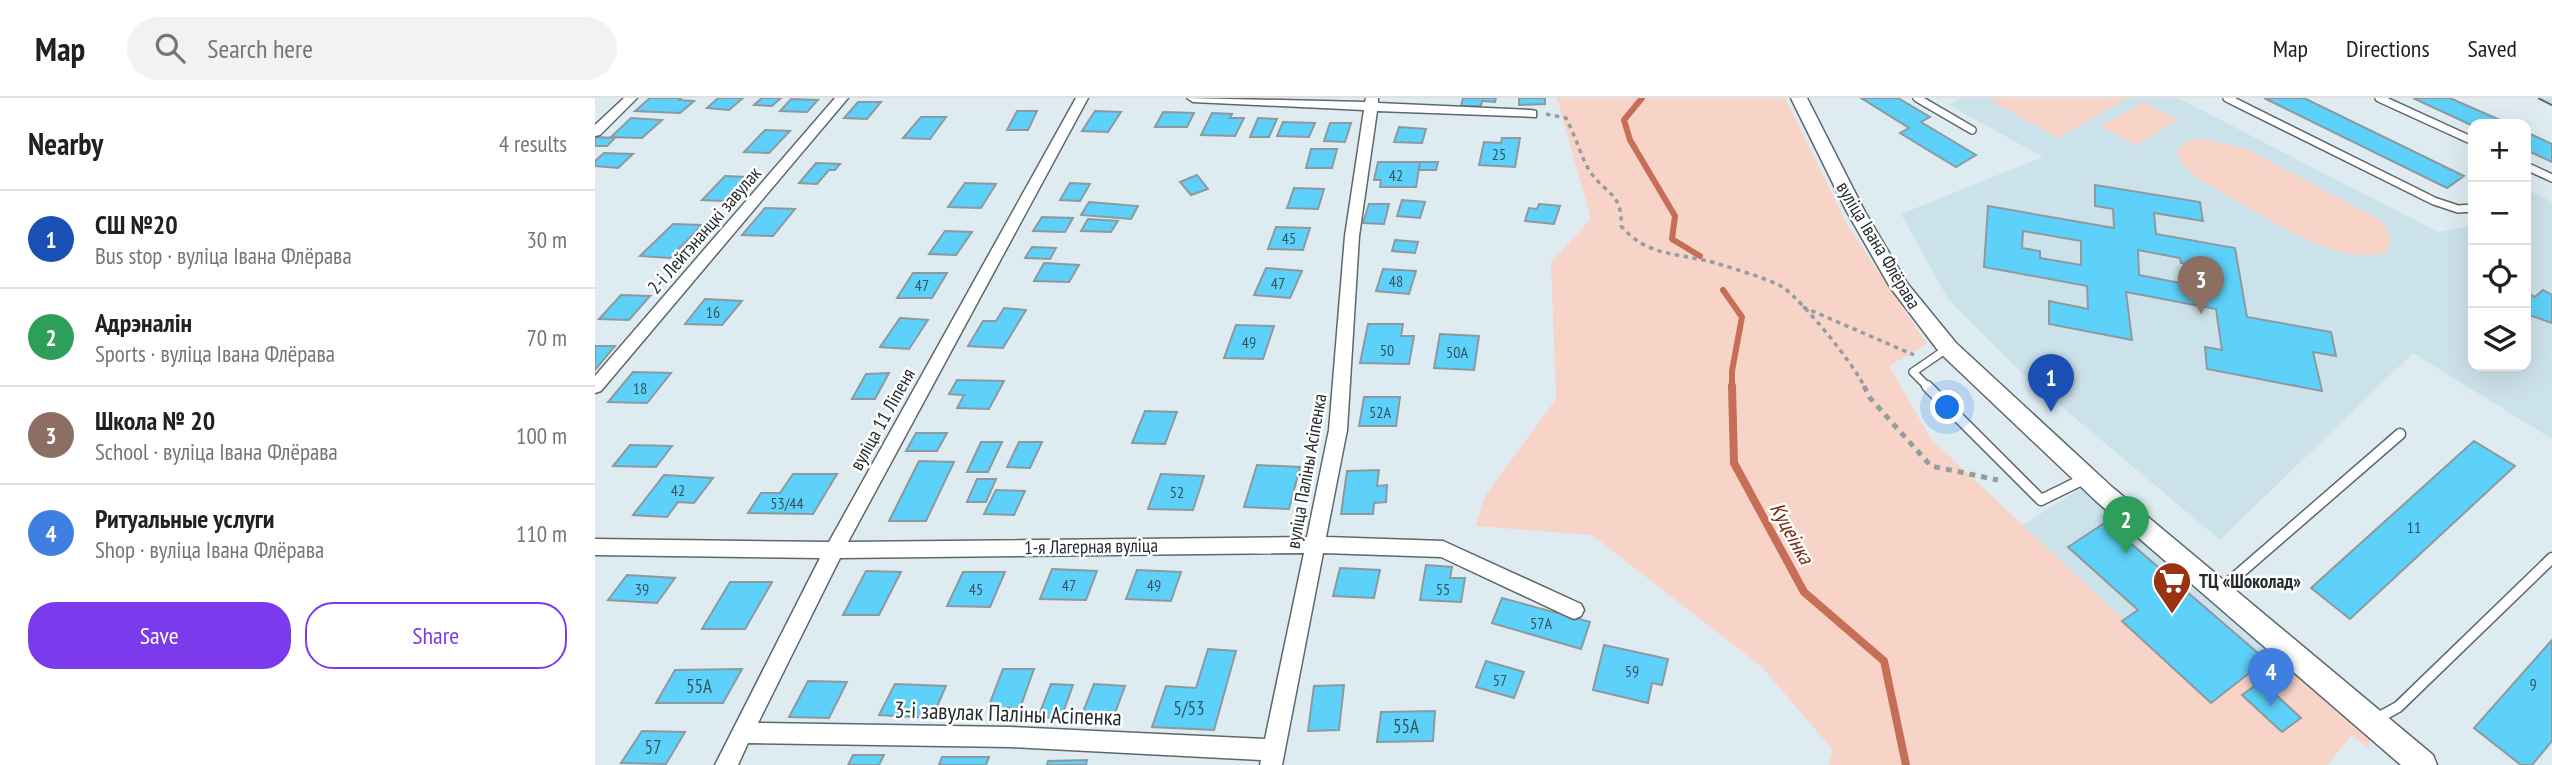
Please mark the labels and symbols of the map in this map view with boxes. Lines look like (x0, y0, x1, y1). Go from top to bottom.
house number: 25 (1492, 144, 1506, 164)
street label: 2-і Лейтэнанцкі завулак (642, 161, 766, 298)
house number: 42 (1389, 165, 1403, 185)
street label: вуліца Івана Флёрава (1832, 177, 1926, 313)
house number: 45 (1282, 228, 1296, 248)
pin: 3 (2178, 256, 2224, 314)
house number: 48 (1389, 271, 1403, 291)
house number: 47 (1271, 273, 1285, 293)
house number: 47 (915, 275, 929, 295)
house number: 16 (706, 302, 720, 322)
house number: 49 (1242, 332, 1256, 352)
house number: 50 (1380, 340, 1394, 360)
house number: 50А (1446, 342, 1468, 362)
pin: 1 (2028, 354, 2074, 412)
street label: вуліца 11 Ліпеня (844, 364, 920, 474)
house number: 18 (633, 378, 647, 398)
your location (1930, 390, 1964, 424)
street label: вуліца Паліны Асіпенка (1281, 392, 1331, 550)
house number: 52А (1369, 402, 1391, 422)
house number: 42 (671, 480, 685, 500)
house number: 52 (1170, 482, 1184, 502)
house number: 53/44 (770, 493, 804, 513)
pin: 2 (2103, 496, 2149, 554)
water label: Куцеінка (1764, 497, 1821, 570)
house number: 11 (2407, 517, 2421, 537)
street label: 1-я Лагерная вуліца (1024, 533, 1158, 559)
supermarket icon: ТЦ «Шоколад» (2151, 560, 2193, 615)
place label: ТЦ «Шоколад» (2199, 569, 2301, 593)
house number: 47 (1062, 575, 1076, 595)
house number: 49 (1147, 575, 1161, 595)
house number: 39 (635, 579, 649, 599)
house number: 45 (969, 579, 983, 599)
house number: 55 (1436, 579, 1450, 599)
house number: 57А (1530, 613, 1552, 633)
pin: 4 (2248, 648, 2294, 706)
house number: 59 (1625, 661, 1639, 681)
house number: 57 (1493, 670, 1507, 690)
house number: 55А (686, 674, 712, 698)
house number: 9 (2529, 674, 2537, 694)
street label: 3-і завулак Паліны Асіпенка (894, 695, 1122, 731)
house number: 5/53 (1173, 696, 1205, 720)
house number: 55А (1393, 714, 1419, 738)
house number: 57 (644, 735, 662, 759)

